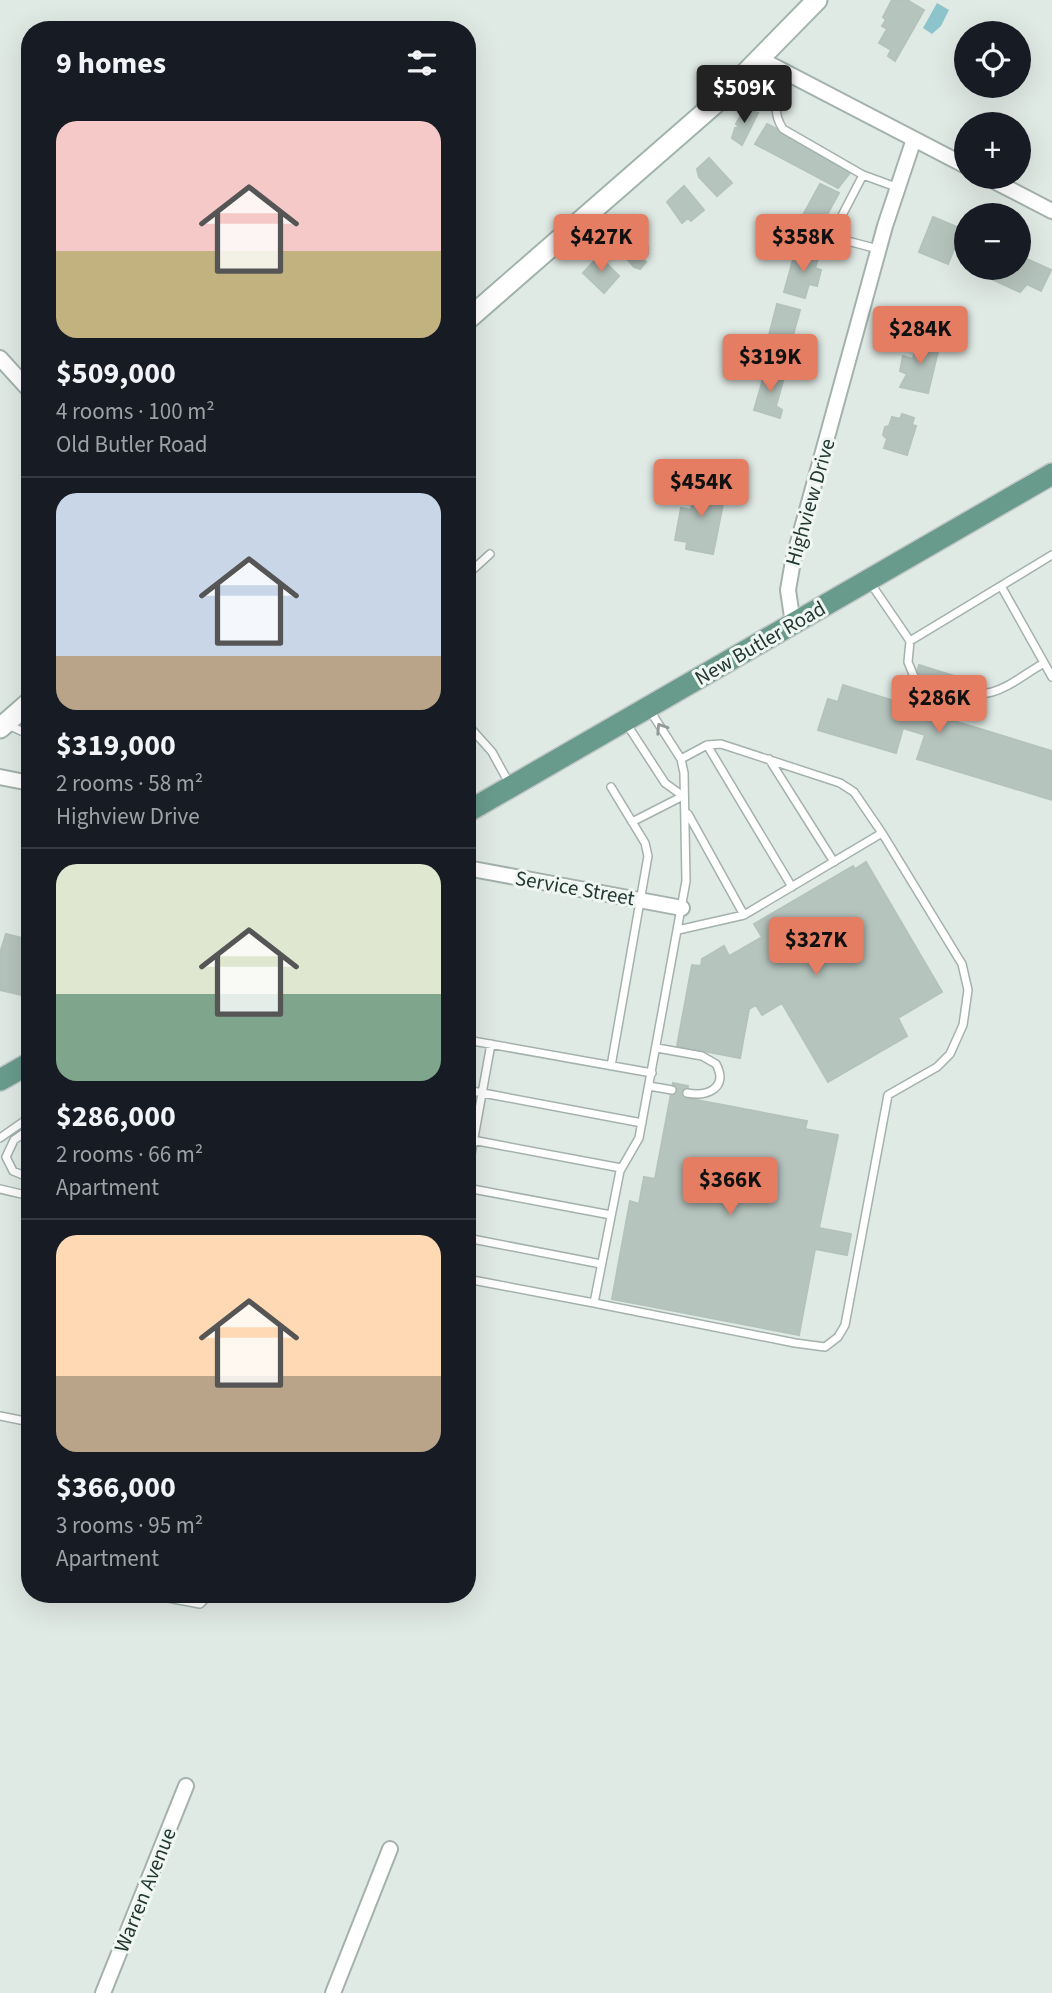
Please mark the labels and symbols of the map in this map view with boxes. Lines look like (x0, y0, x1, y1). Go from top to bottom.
pin: $509K (695, 66, 793, 125)
pin: $427K (552, 215, 650, 274)
pin: $358K (754, 215, 852, 274)
pin: $284K (871, 306, 969, 366)
pin: $319K (721, 334, 819, 394)
street label: Highview Drive (778, 435, 842, 569)
pin: $454K (652, 460, 750, 519)
street label: New Butler Road (689, 593, 831, 693)
pin: $286K (890, 676, 988, 735)
one-way arrow (657, 723, 670, 736)
street label: Service Street (513, 863, 637, 913)
pin: $327K (767, 918, 865, 977)
pin: $366K (681, 1158, 779, 1217)
street label: Warren Avenue (106, 1823, 184, 1957)

